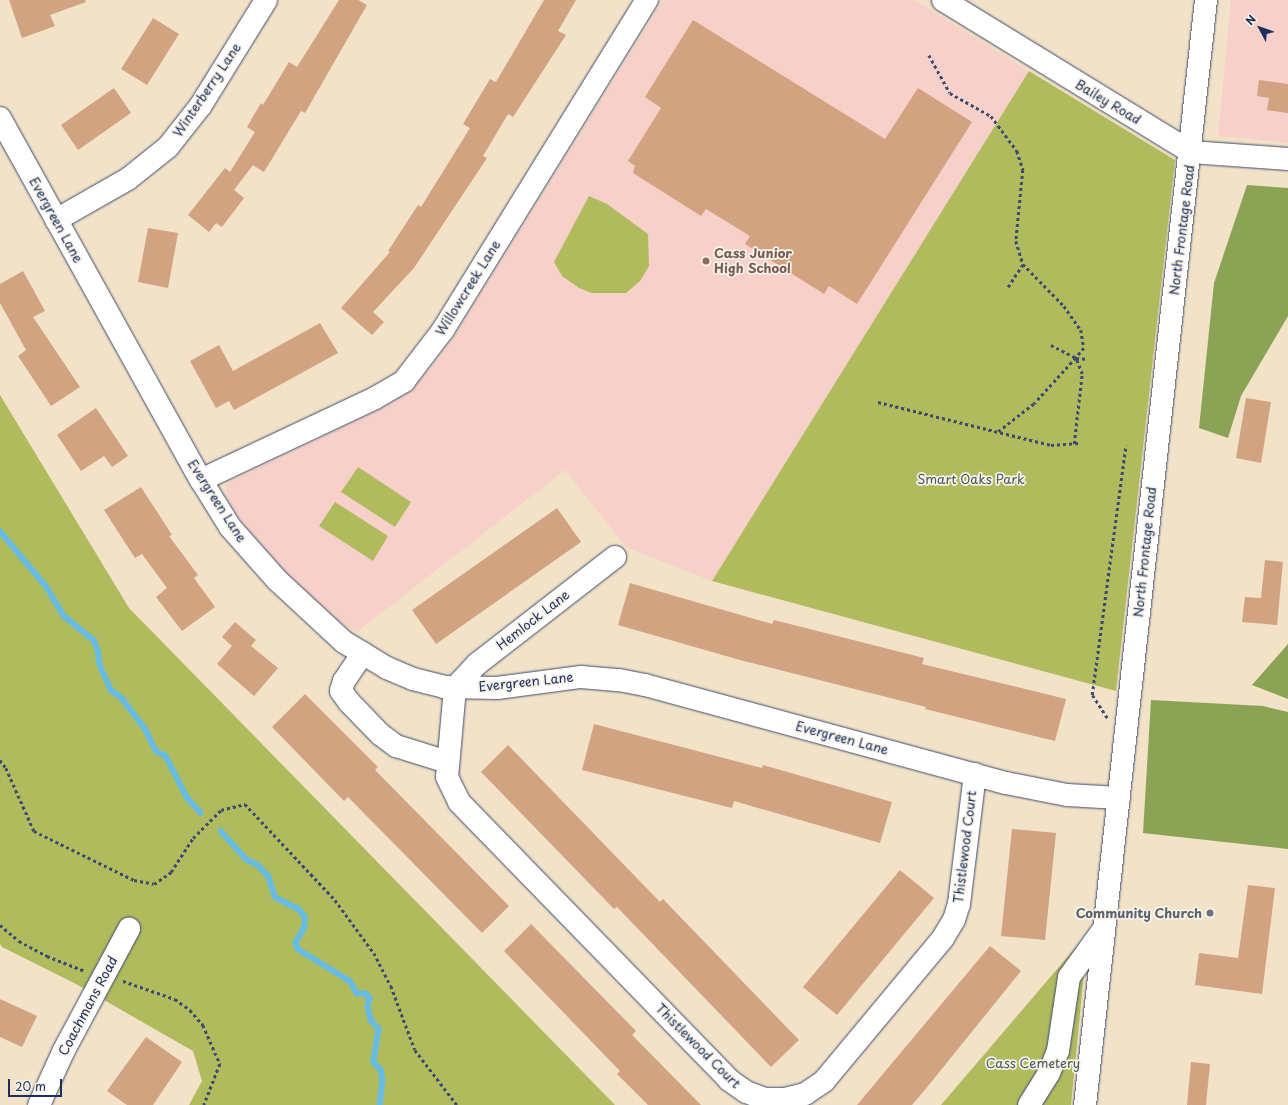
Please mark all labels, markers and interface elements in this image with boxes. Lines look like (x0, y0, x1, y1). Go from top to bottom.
north arrow (1240, 8, 1280, 48)
text: N (1241, 11, 1260, 29)
street label: Winterberry Lane (170, 40, 244, 140)
street label: Bailey Road (1072, 76, 1144, 128)
street label: North Frontage Road (1166, 164, 1198, 296)
street label: Evergreen Lane (26, 174, 86, 266)
street label: Willowcreek Lane (432, 237, 504, 339)
place label: Cass Junior High School (714, 246, 792, 277)
marker: Cass Junior High School (701, 256, 711, 266)
street label: Evergreen Lane (184, 456, 250, 546)
park label: Smart Oaks Park (917, 471, 1025, 487)
street label: North Frontage Road (1130, 486, 1160, 618)
street label: Hemlock Lane (494, 587, 572, 653)
street label: Evergreen Lane (477, 669, 575, 695)
street label: Evergreen Lane (793, 718, 891, 758)
street label: Thistlewood Court (950, 790, 980, 904)
place label: Community Church (1075, 905, 1202, 921)
marker: Community Church (1205, 908, 1215, 918)
street label: Coachmans Road (55, 954, 121, 1058)
street label: Thistlewood Court (652, 1000, 744, 1092)
park label: Cass Cemetery (986, 1055, 1080, 1071)
scale bar (10, 1071, 64, 1097)
text: 20 m (15, 1077, 46, 1095)

